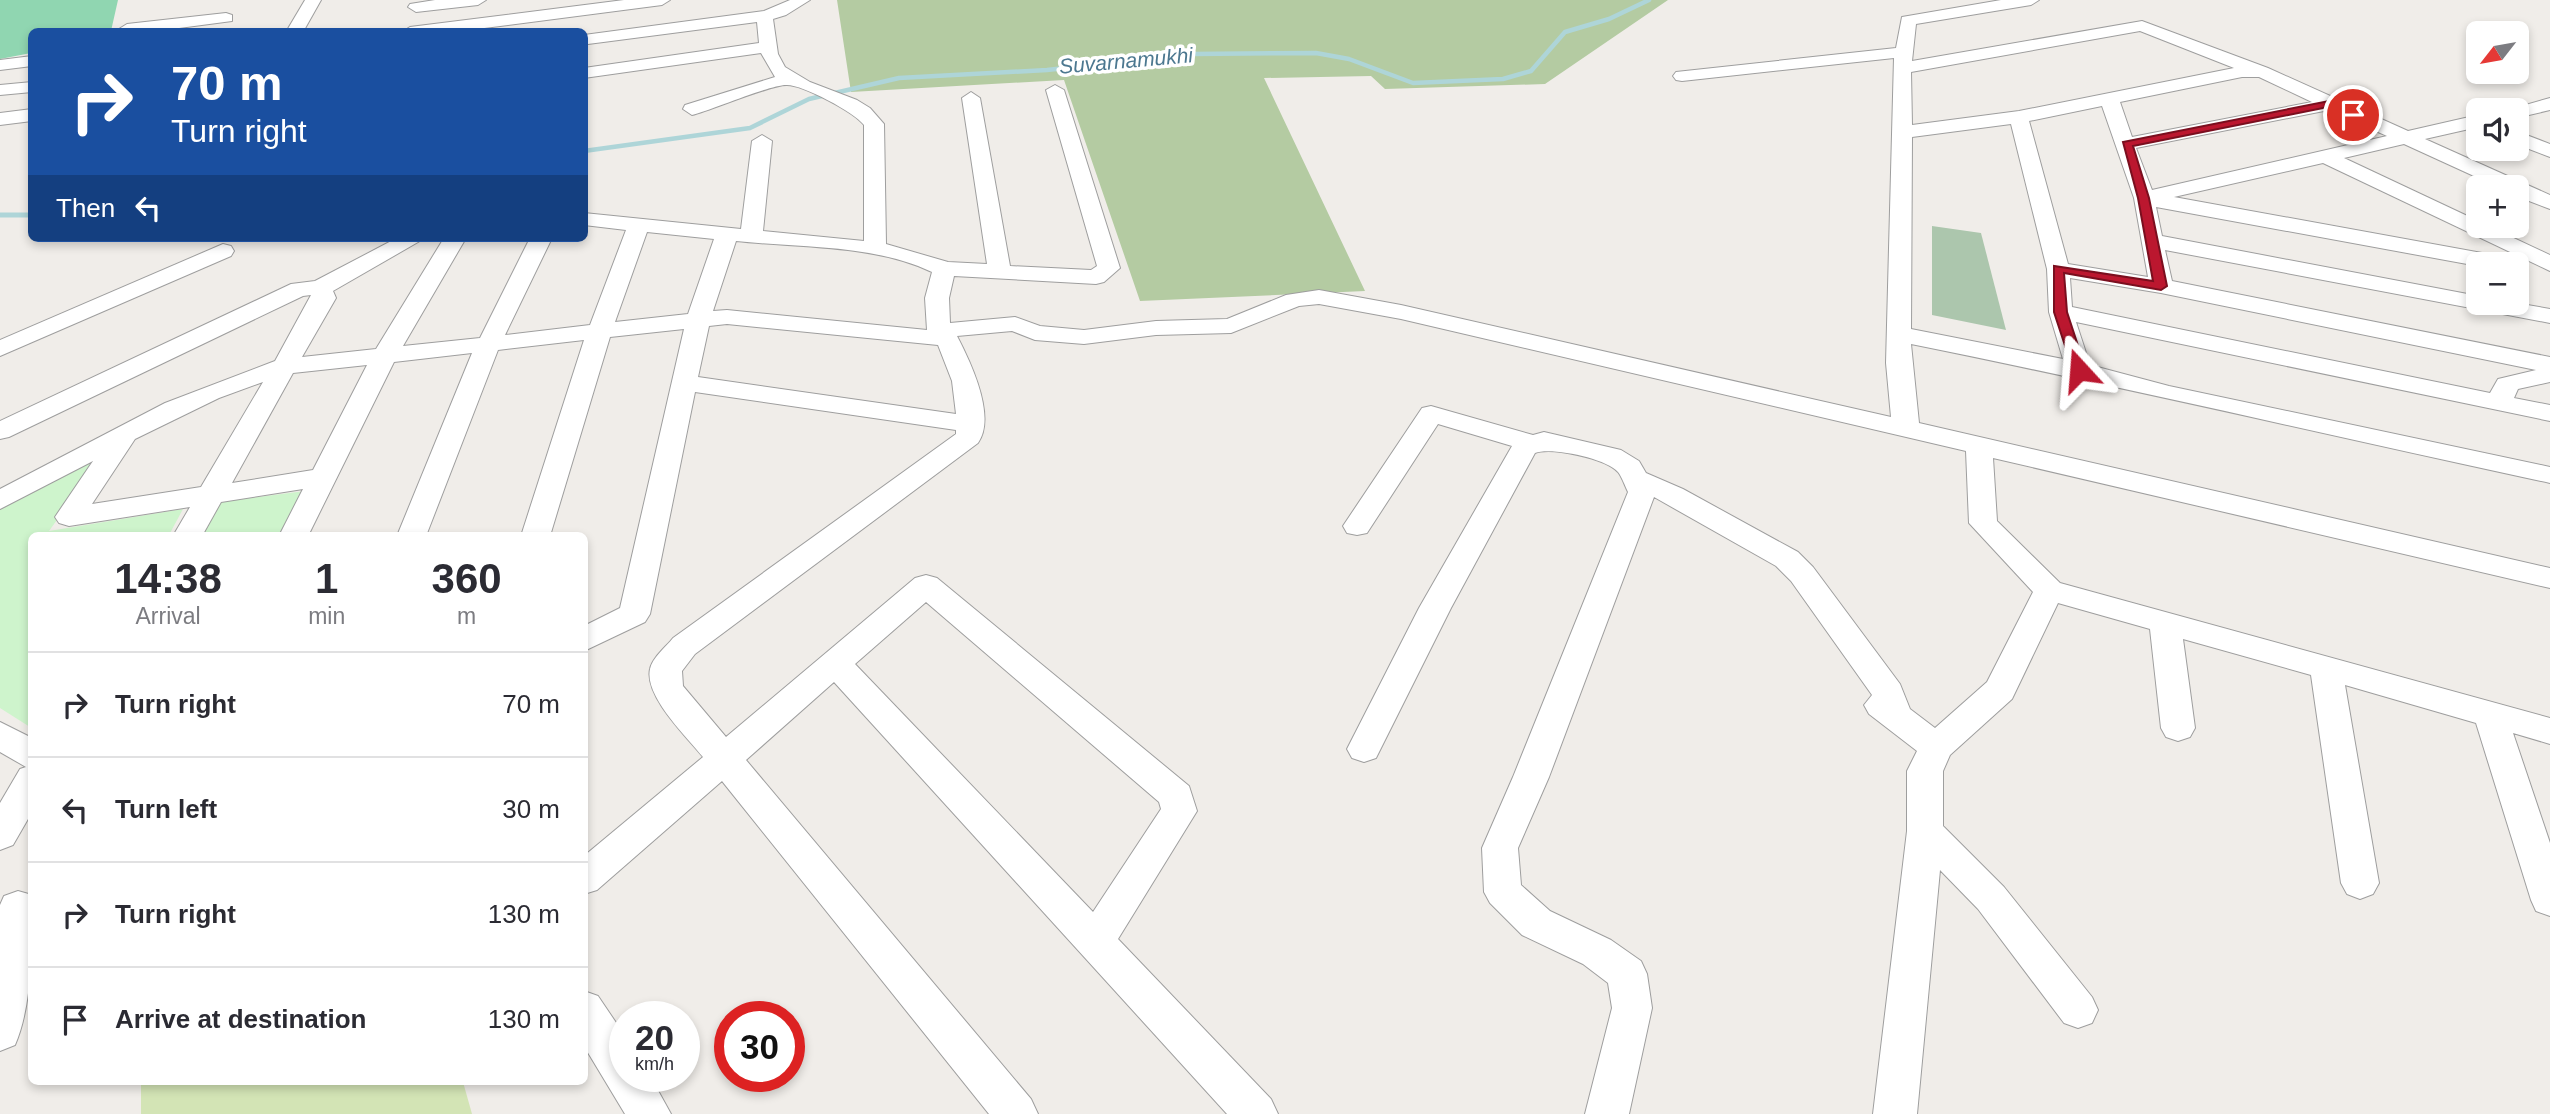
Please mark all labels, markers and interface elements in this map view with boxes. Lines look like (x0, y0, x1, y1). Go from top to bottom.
north arrow (2466, 21, 2529, 84)
map controls (2466, 21, 2529, 315)
water label: Suvarnamukhi (1058, 43, 1195, 78)
icon: right (56, 56, 147, 147)
text: 70 m (171, 56, 283, 110)
pin (2323, 85, 2383, 145)
icon: arrive (2334, 96, 2372, 134)
button: sound (2466, 98, 2529, 161)
text: Turn right (171, 113, 307, 149)
button: + (2466, 175, 2529, 238)
icon: left (129, 189, 167, 227)
text: Then (56, 193, 115, 223)
button: − (2466, 252, 2529, 315)
position arrow (2042, 333, 2116, 407)
text: 14:38 (114, 555, 222, 602)
text: 1 (315, 555, 338, 602)
text: 360 (432, 555, 502, 602)
text: Arrival (135, 603, 201, 629)
text: min (308, 603, 345, 629)
text: m (457, 603, 476, 629)
icon: right (56, 686, 94, 724)
text: Turn right (115, 689, 236, 719)
text: 70 m (502, 689, 560, 719)
icon: left (56, 791, 94, 829)
text: Turn left (115, 794, 217, 824)
text: 30 m (502, 794, 560, 824)
icon: right (56, 896, 94, 934)
text: Turn right (115, 899, 236, 929)
text: 130 m (488, 899, 560, 929)
icon: arrive (56, 1001, 94, 1039)
speed limit sign: 30 (714, 1001, 805, 1092)
text: Arrive at destination (115, 1004, 366, 1034)
text: 130 m (488, 1004, 560, 1034)
text: 20 (635, 1018, 674, 1057)
text: km/h (635, 1054, 674, 1074)

